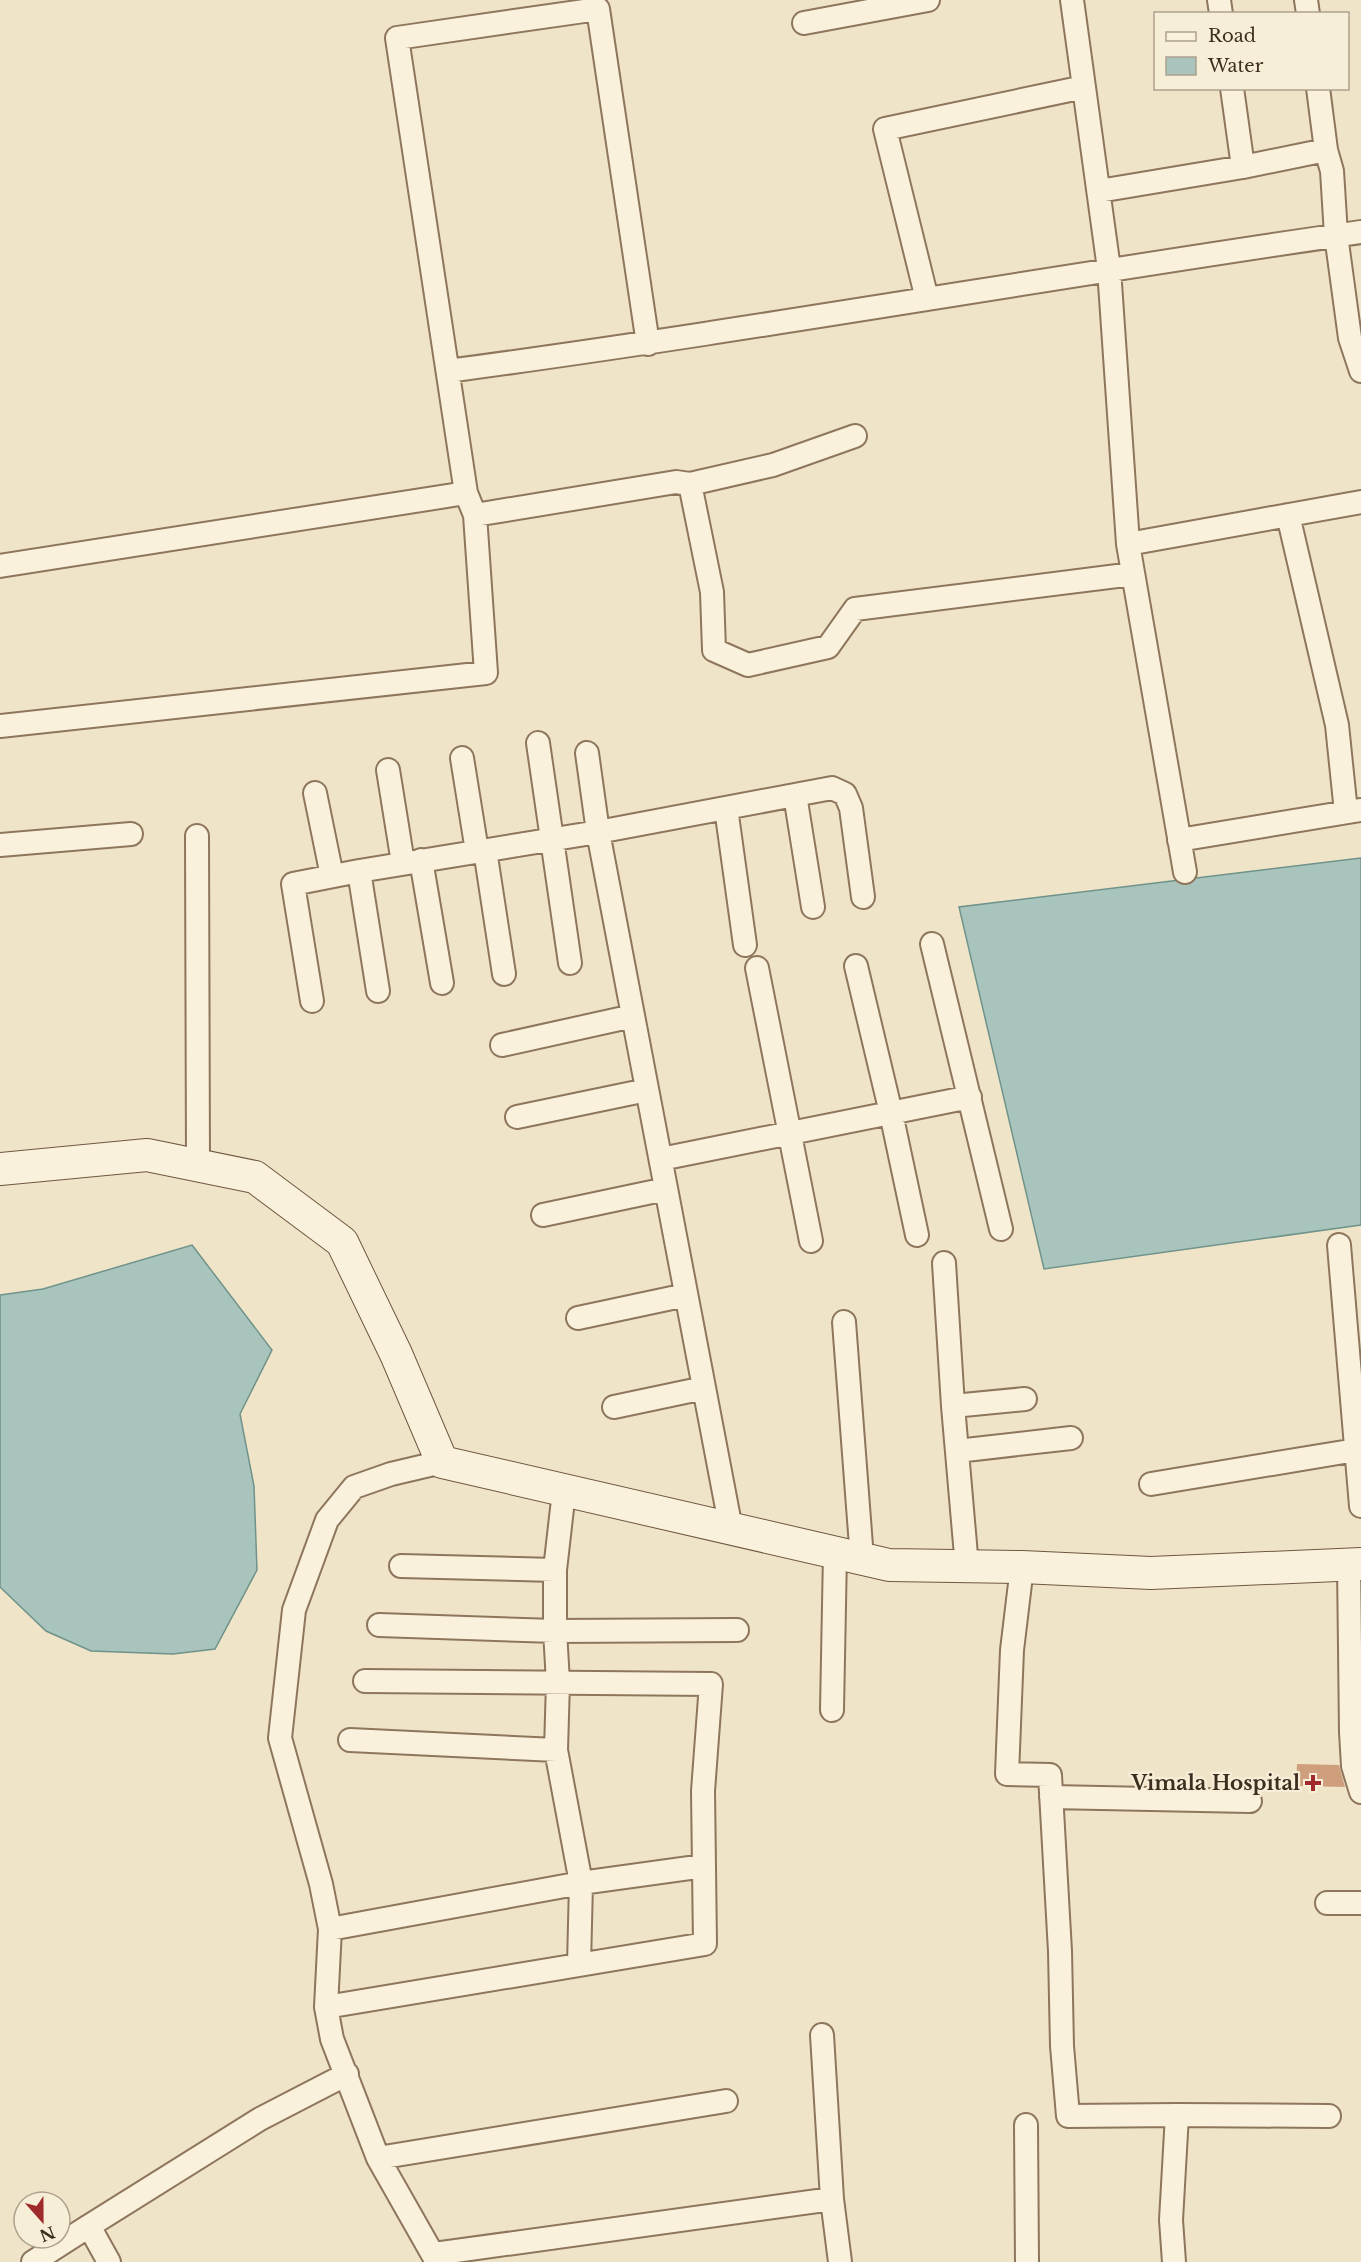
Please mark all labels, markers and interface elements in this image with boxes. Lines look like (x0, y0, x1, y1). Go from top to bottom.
legend (1154, 12, 1349, 90)
text: Road (1208, 25, 1256, 47)
text: Water (1207, 55, 1264, 77)
place label: Vimala Hospital (1130, 1771, 1300, 1795)
marker: Vimala Hospital (1304, 1774, 1322, 1792)
north arrow (12, 2190, 72, 2250)
text: N (37, 2222, 58, 2246)

